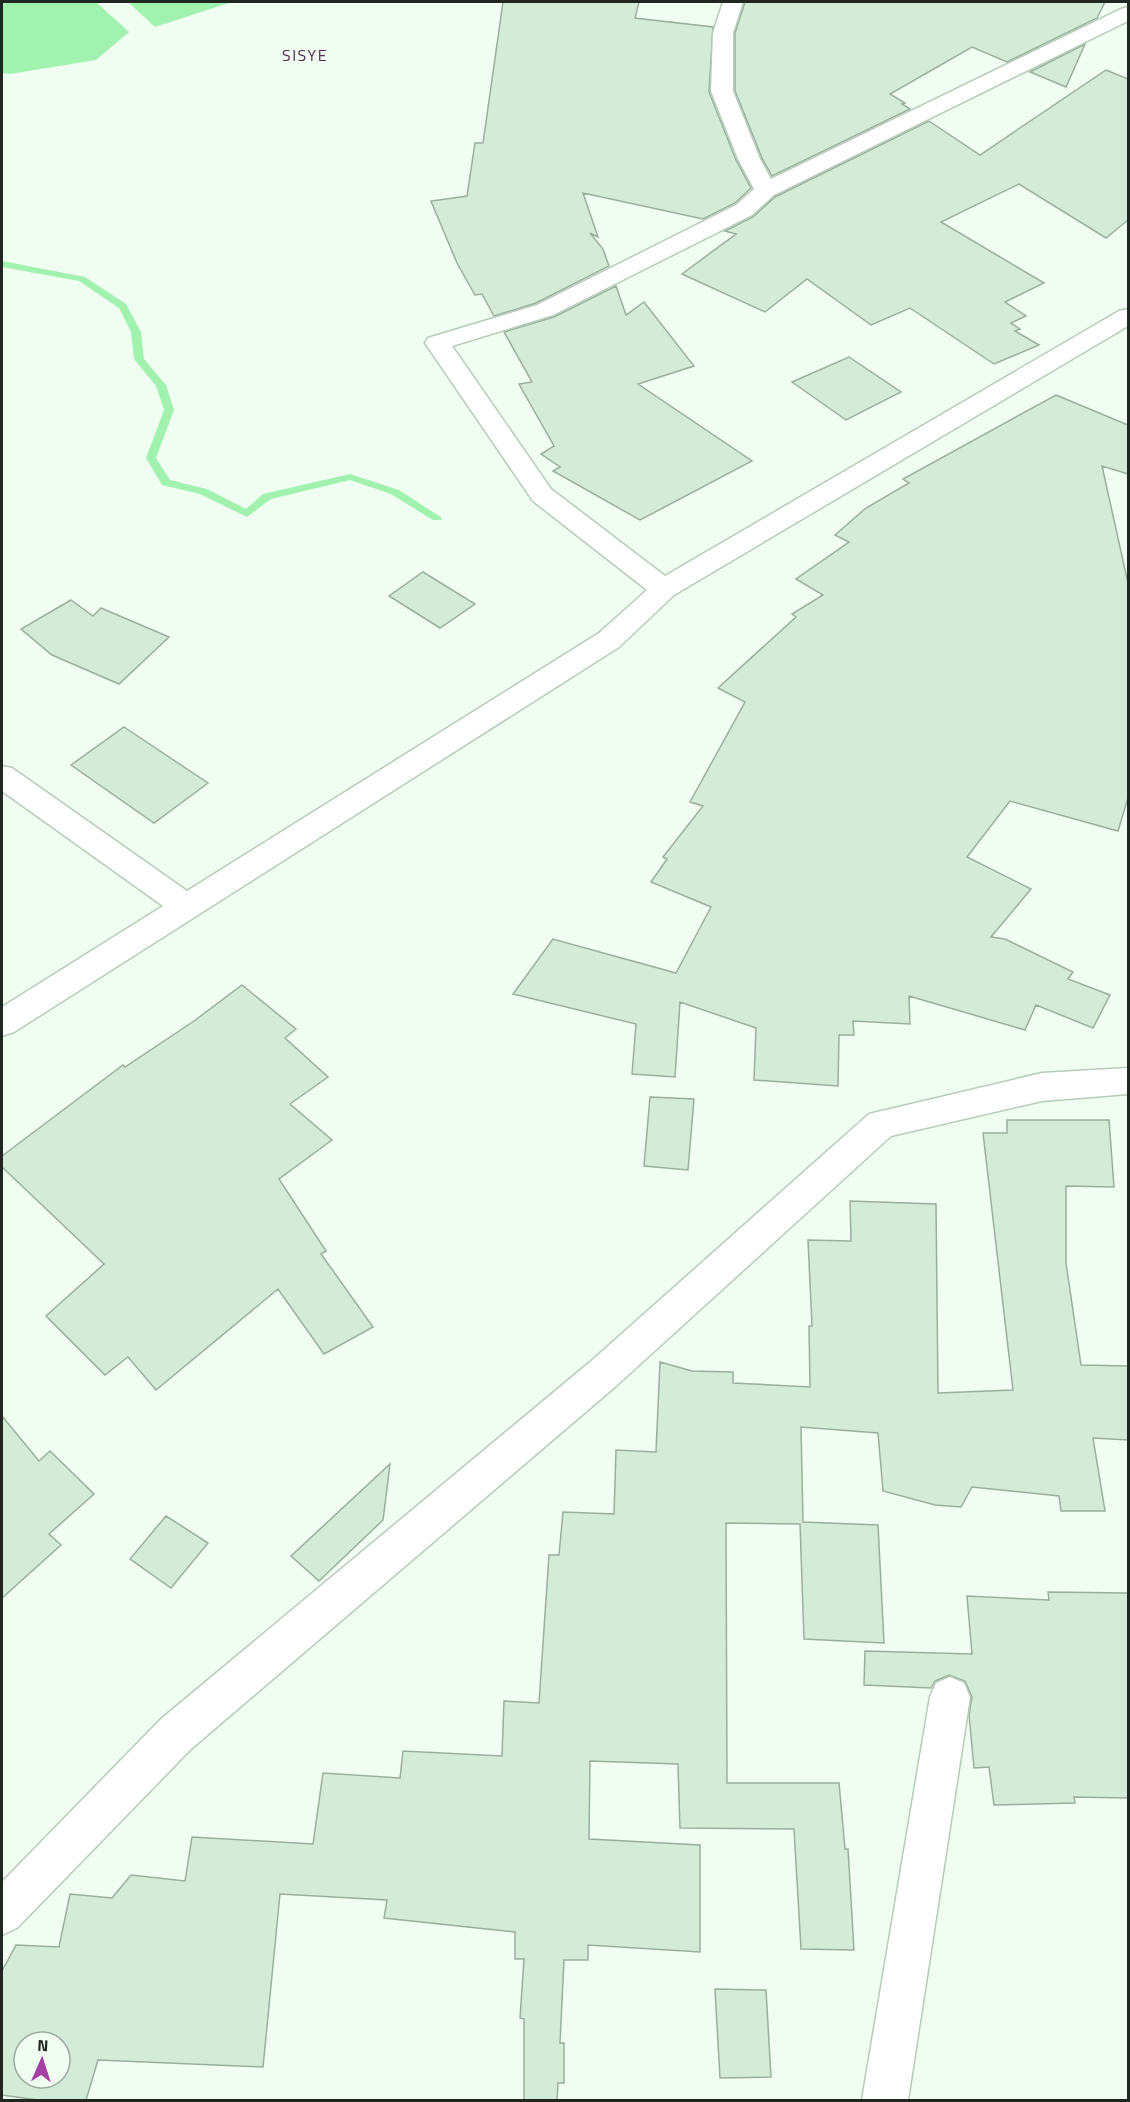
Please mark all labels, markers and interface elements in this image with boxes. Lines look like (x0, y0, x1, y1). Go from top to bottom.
district label: SISYE (282, 43, 328, 67)
north arrow (12, 2030, 72, 2090)
text: N (37, 2033, 49, 2057)

